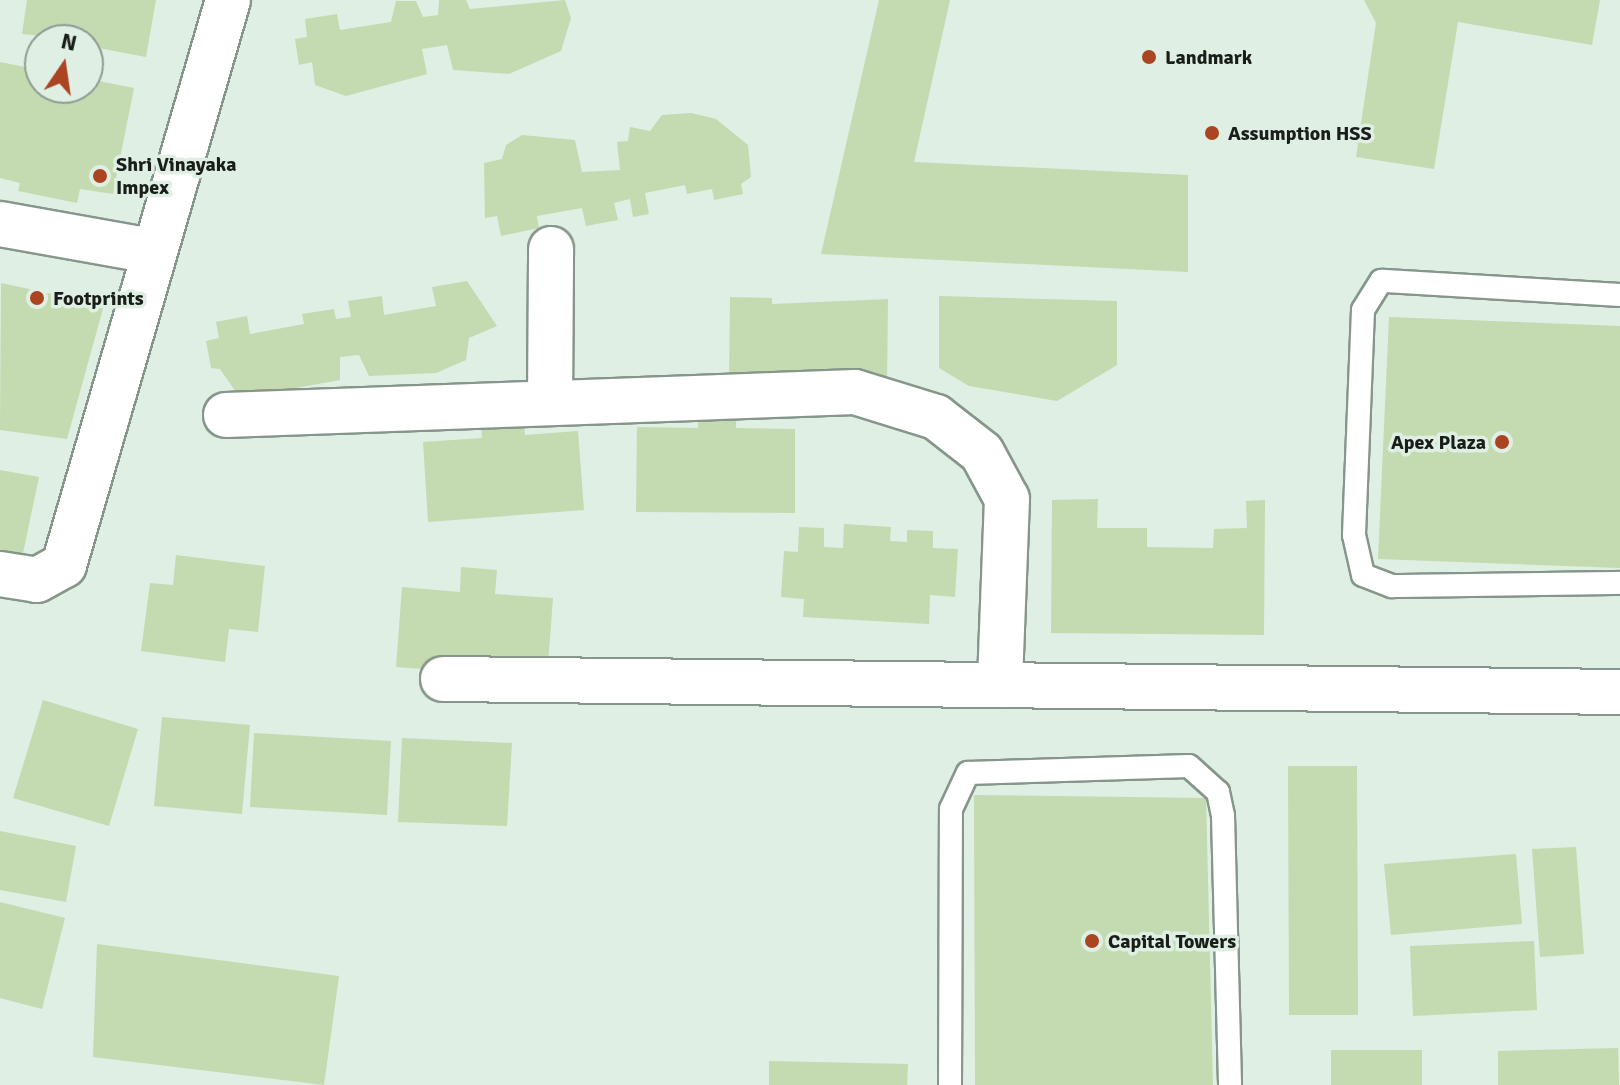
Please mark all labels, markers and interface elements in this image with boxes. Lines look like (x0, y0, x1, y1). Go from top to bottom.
north arrow (24, 24, 104, 104)
text: N (59, 27, 80, 57)
place label: Landmark (1165, 45, 1252, 69)
marker: Landmark (1140, 48, 1158, 66)
place label: Assumption HSS (1228, 121, 1372, 145)
marker: Assumption HSS (1203, 124, 1221, 142)
place label: Shri Vinayaka Impex (116, 152, 236, 199)
marker: Shri Vinayaka Impex (91, 167, 109, 185)
place label: Footprints (53, 286, 144, 310)
marker: Footprints (28, 289, 46, 307)
place label: Apex Plaza (1391, 430, 1486, 454)
marker: Apex Plaza (1493, 433, 1511, 451)
place label: Capital Towers (1108, 929, 1236, 953)
marker: Capital Towers (1083, 932, 1101, 950)

